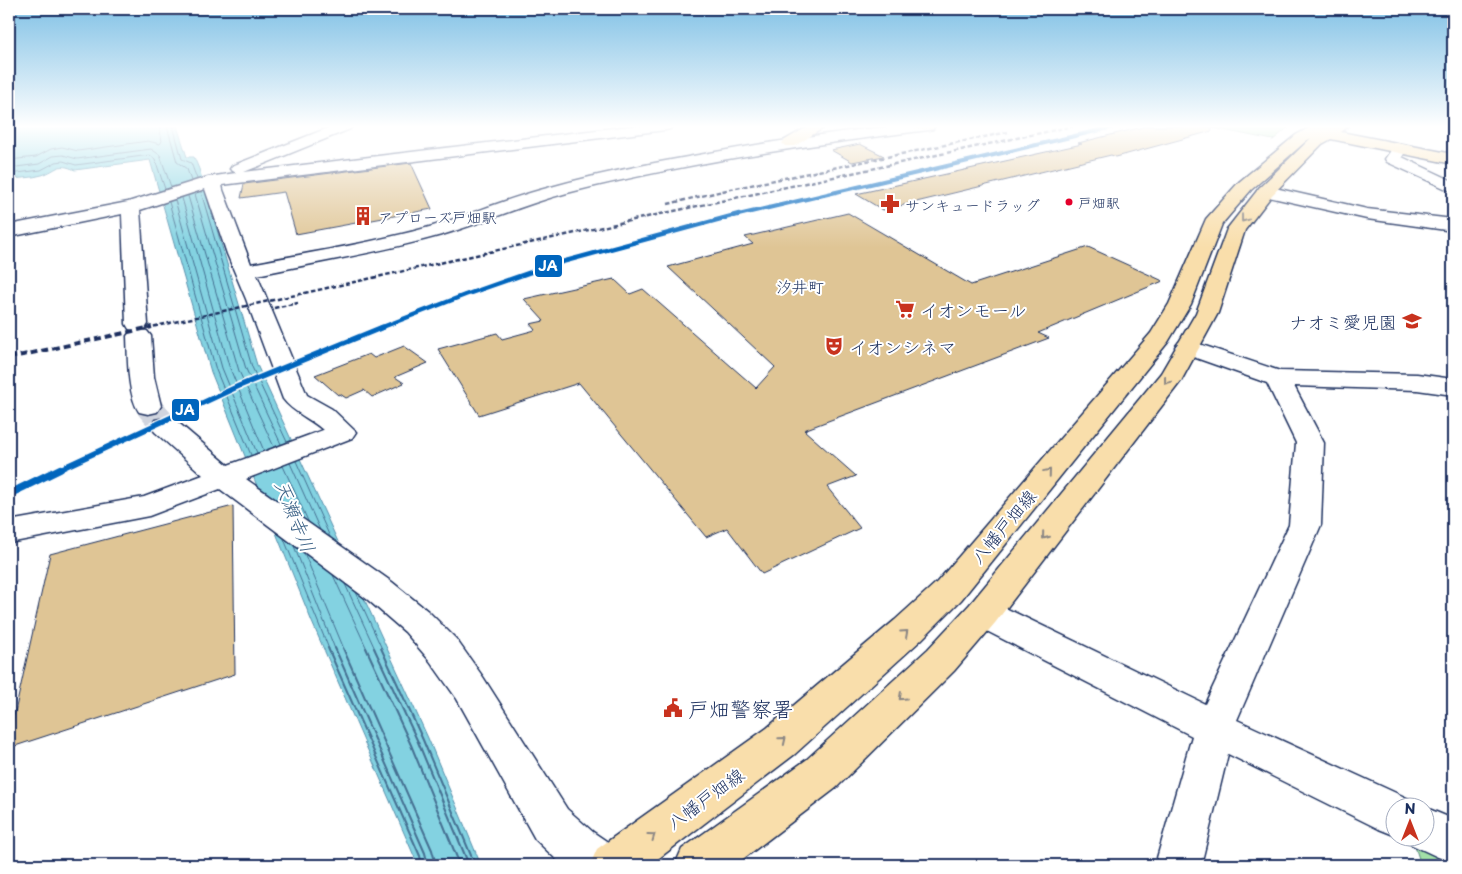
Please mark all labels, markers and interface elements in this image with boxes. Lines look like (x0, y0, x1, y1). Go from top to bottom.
place label: 戸畑駅 (1078, 192, 1120, 213)
pharmacy icon: サンキュードラッグ (879, 193, 901, 215)
place label: サンキュードラッグ (905, 193, 1040, 216)
marker: 戸畑駅 (1064, 197, 1074, 207)
building icon: アプローズ戸畑駅 (352, 205, 374, 227)
place label: アプローズ戸畑駅 (378, 205, 497, 228)
one-way arrow (1241, 213, 1249, 222)
line badge: JA (534, 254, 563, 278)
text: JA (538, 255, 558, 276)
district label: 汐井町 (776, 274, 824, 298)
place label: イオンモール (920, 296, 1026, 323)
supermarket icon: イオンモール (894, 298, 916, 320)
place label: ナオミ愛児園 (1289, 308, 1397, 335)
school or university icon: ナオミ愛児園 (1401, 310, 1423, 332)
place label: イオンシネマ (849, 333, 956, 360)
theatre icon: イオンシネマ (823, 335, 845, 357)
one-way arrow (1165, 375, 1173, 384)
line badge: JA (171, 398, 200, 422)
text: JA (175, 399, 195, 420)
one-way arrow (1043, 469, 1052, 478)
water label: 天瀬寺川 (269, 476, 323, 556)
street label: 八幡戸畑線 (964, 483, 1042, 569)
one-way arrow (1042, 530, 1050, 539)
one-way arrow (900, 630, 909, 639)
one-way arrow (899, 691, 908, 700)
place label: 戸畑警察署 (688, 692, 793, 724)
public building icon: 戸畑警察署 (662, 697, 684, 719)
one-way arrow (777, 737, 786, 745)
street label: 八幡戸畑線 (661, 761, 749, 835)
north arrow (1384, 796, 1434, 846)
text: N (1404, 798, 1416, 819)
one-way arrow (646, 834, 655, 842)

